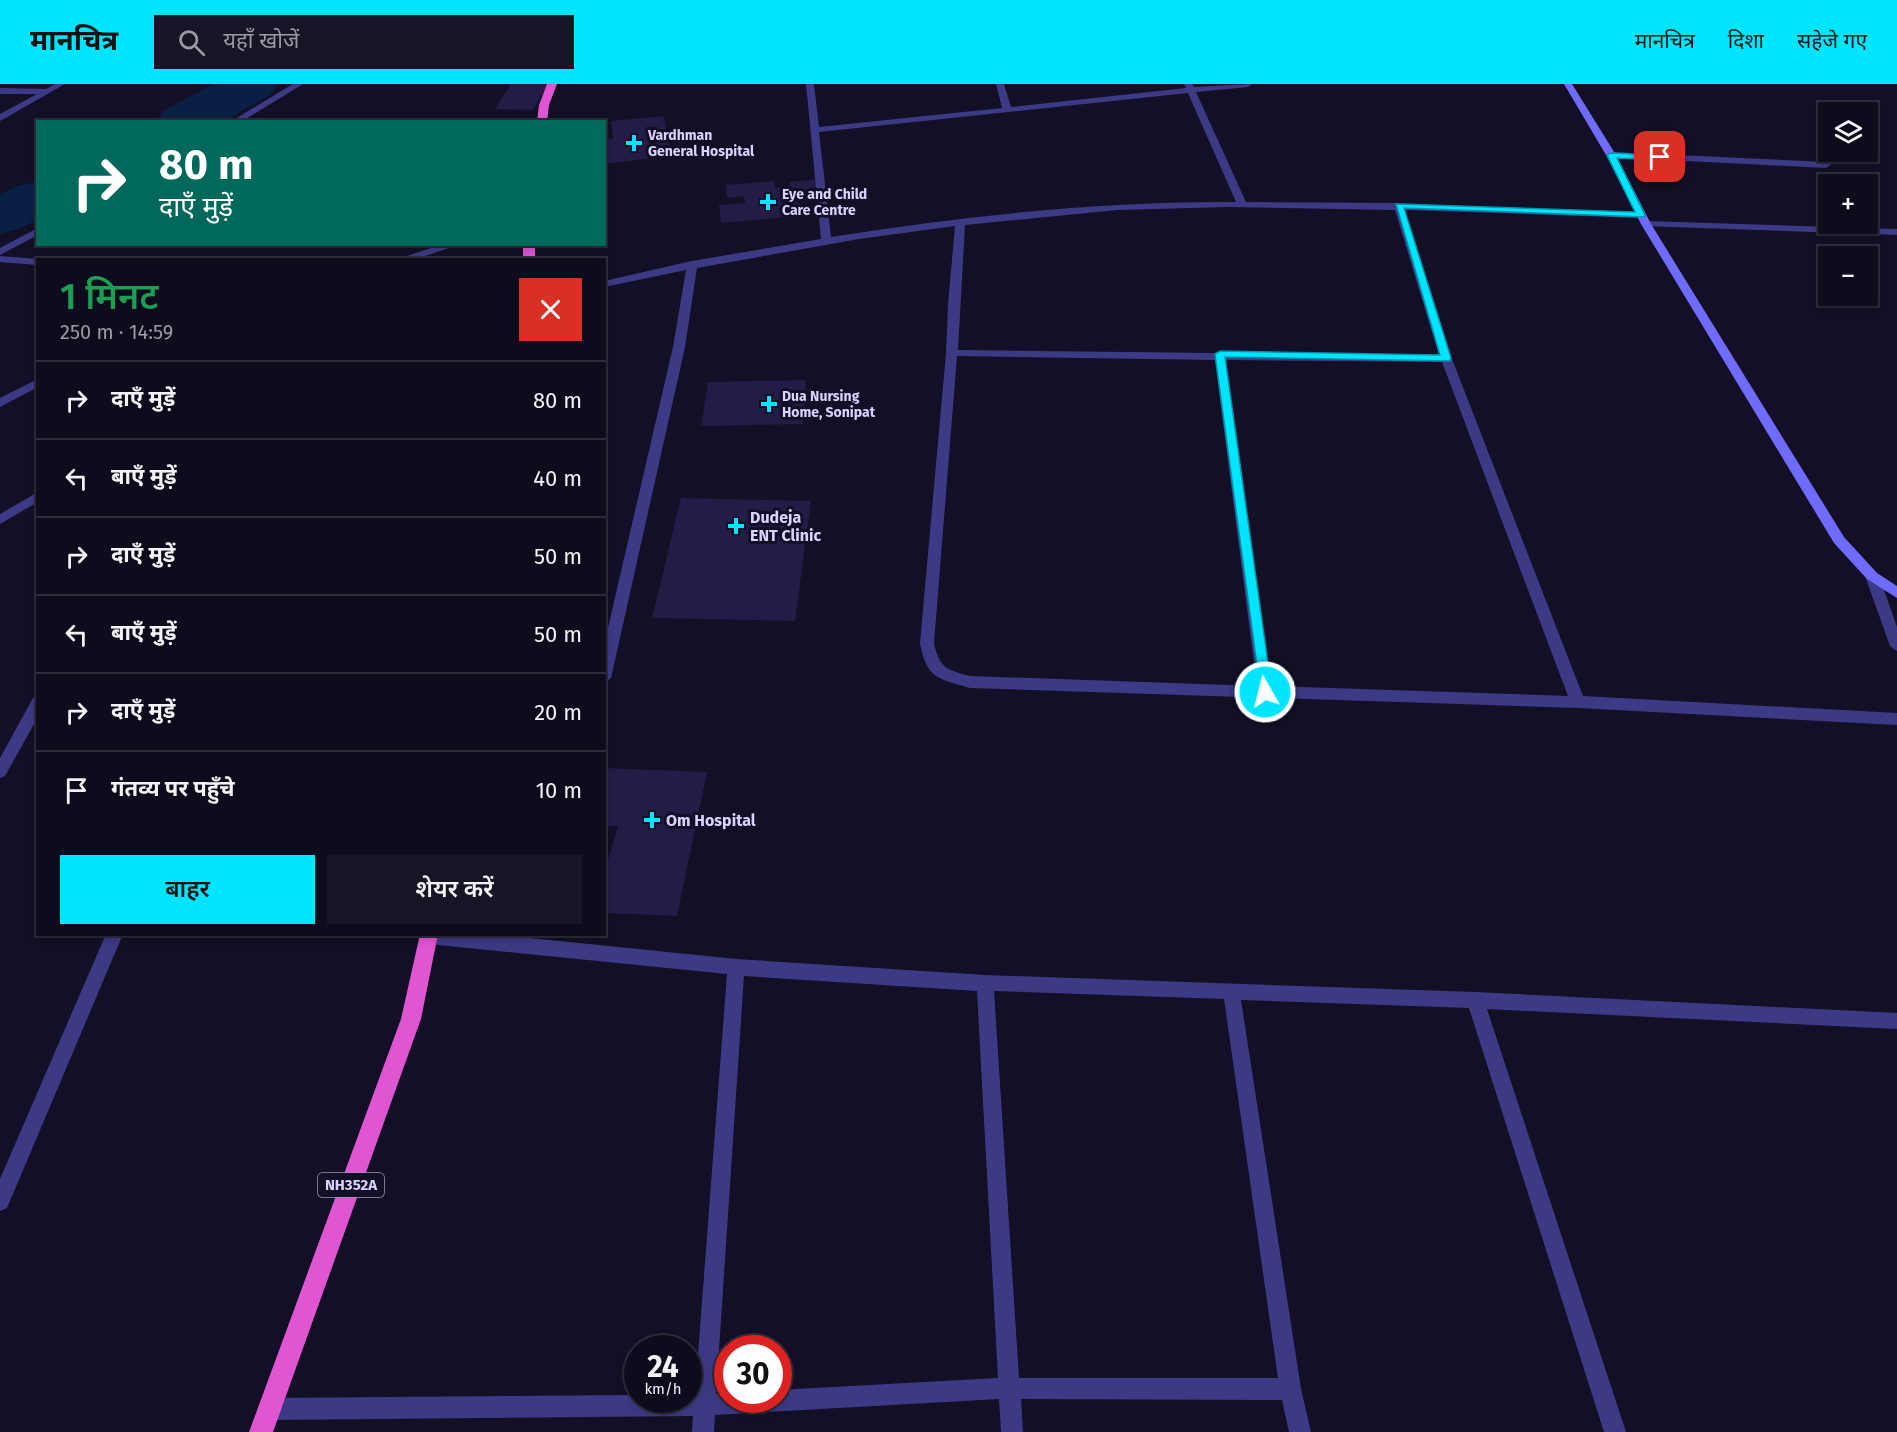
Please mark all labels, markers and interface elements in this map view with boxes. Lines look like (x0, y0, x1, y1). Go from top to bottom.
search box (154, 15, 574, 69)
text: मानचित्र (30, 24, 118, 57)
icon: search (175, 26, 208, 59)
text: यहाँ खोजें (223, 27, 299, 54)
text: मानचित्र (1635, 28, 1695, 54)
text: दिशा (1728, 28, 1764, 54)
text: सहेजे गए (1797, 28, 1867, 54)
map controls (1818, 102, 1878, 306)
button: layers (1818, 102, 1878, 162)
place label: Vardhman General Hospital (647, 127, 755, 160)
pin (1634, 131, 1685, 182)
marker: Vardhman General Hospital (625, 134, 643, 152)
text: 80 m (159, 140, 253, 190)
icon: arrive (1643, 140, 1676, 173)
icon: right (60, 144, 138, 222)
button: + (1818, 174, 1878, 234)
place label: Eye and Child Care Centre (782, 186, 867, 219)
text: दाएँ मुड़ें (159, 191, 233, 223)
marker: Eye and Child Care Centre (759, 193, 777, 211)
button: − (1818, 246, 1878, 306)
text: 1 मिनट (60, 275, 158, 319)
button: close (519, 278, 582, 341)
text: 250 m · 14:59 (60, 320, 173, 344)
icon: right (60, 384, 93, 417)
text: दाएँ मुड़ें (111, 385, 175, 412)
text: 80 m (533, 387, 582, 414)
place label: Dua Nursing Home, Sonipat (782, 388, 876, 421)
marker: Dua Nursing Home, Sonipat (760, 395, 778, 413)
icon: left (60, 462, 93, 495)
text: बाएँ मुड़ें (111, 463, 177, 490)
text: 40 m (533, 465, 582, 492)
place label: Dudeja ENT Clinic (750, 508, 822, 545)
marker: Dudeja ENT Clinic (727, 517, 745, 535)
icon: right (60, 540, 93, 573)
text: दाएँ मुड़ें (111, 541, 175, 568)
text: 50 m (534, 543, 582, 570)
icon: left (60, 618, 93, 651)
text: बाएँ मुड़ें (111, 619, 177, 646)
text: 50 m (534, 621, 582, 648)
position arrow (1233, 660, 1297, 724)
icon: right (60, 696, 93, 729)
text: दाएँ मुड़ें (111, 697, 175, 724)
text: 20 m (534, 699, 582, 726)
icon: arrive (60, 774, 93, 807)
text: गंतव्य पर पहुँचे (111, 775, 235, 802)
text: 10 m (536, 777, 582, 804)
marker: Om Hospital (643, 811, 661, 829)
place label: Om Hospital (666, 811, 756, 830)
button: बाहर (60, 855, 315, 924)
button: शेयर करें (327, 855, 582, 924)
road number: NH352A (318, 1173, 384, 1197)
speed limit sign: 30 (714, 1335, 792, 1413)
text: 24 (647, 1349, 679, 1385)
text: km/h (644, 1380, 682, 1398)

